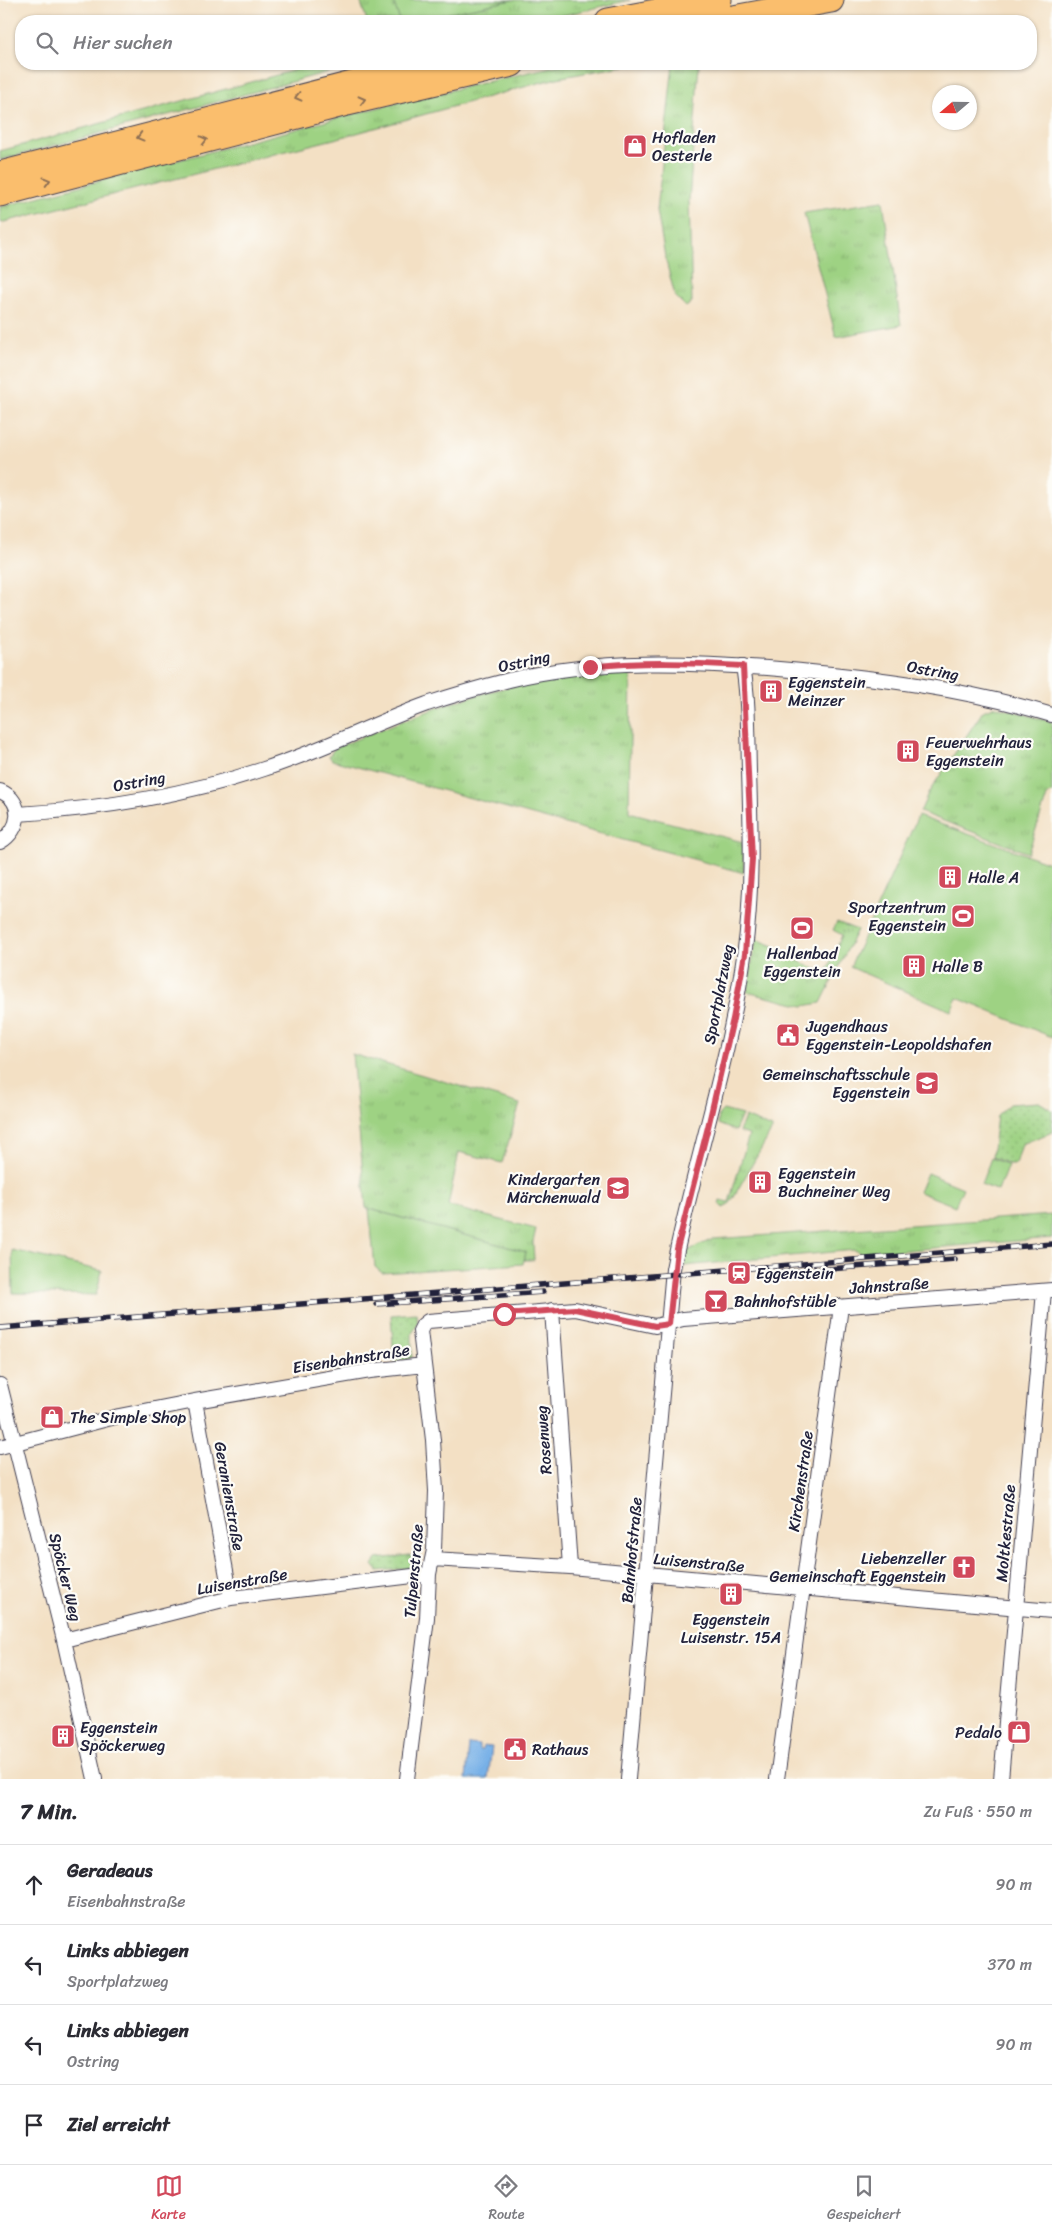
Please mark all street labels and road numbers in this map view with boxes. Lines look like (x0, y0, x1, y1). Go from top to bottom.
street label: Ostring (495, 642, 553, 681)
street label: Ostring (905, 652, 961, 689)
street label: Ostring (111, 763, 167, 800)
street label: Sportplatzweg (695, 941, 742, 1047)
street label: Jahnstraße (847, 1268, 930, 1303)
street label: Eisenbahnstraße (290, 1335, 412, 1382)
street label: Rosenweg (527, 1405, 560, 1475)
street label: Kirchenstraße (779, 1429, 822, 1533)
street label: Geranienstraße (206, 1439, 253, 1553)
street label: Moltkestraße (987, 1483, 1024, 1583)
street label: Bahnhofstraße (612, 1496, 651, 1604)
street label: Tulpenstraße (395, 1523, 432, 1619)
street label: Spöcker Weg (40, 1530, 91, 1625)
street label: Luisenstraße (652, 1544, 746, 1581)
street label: Luisenstraße (195, 1559, 290, 1604)

